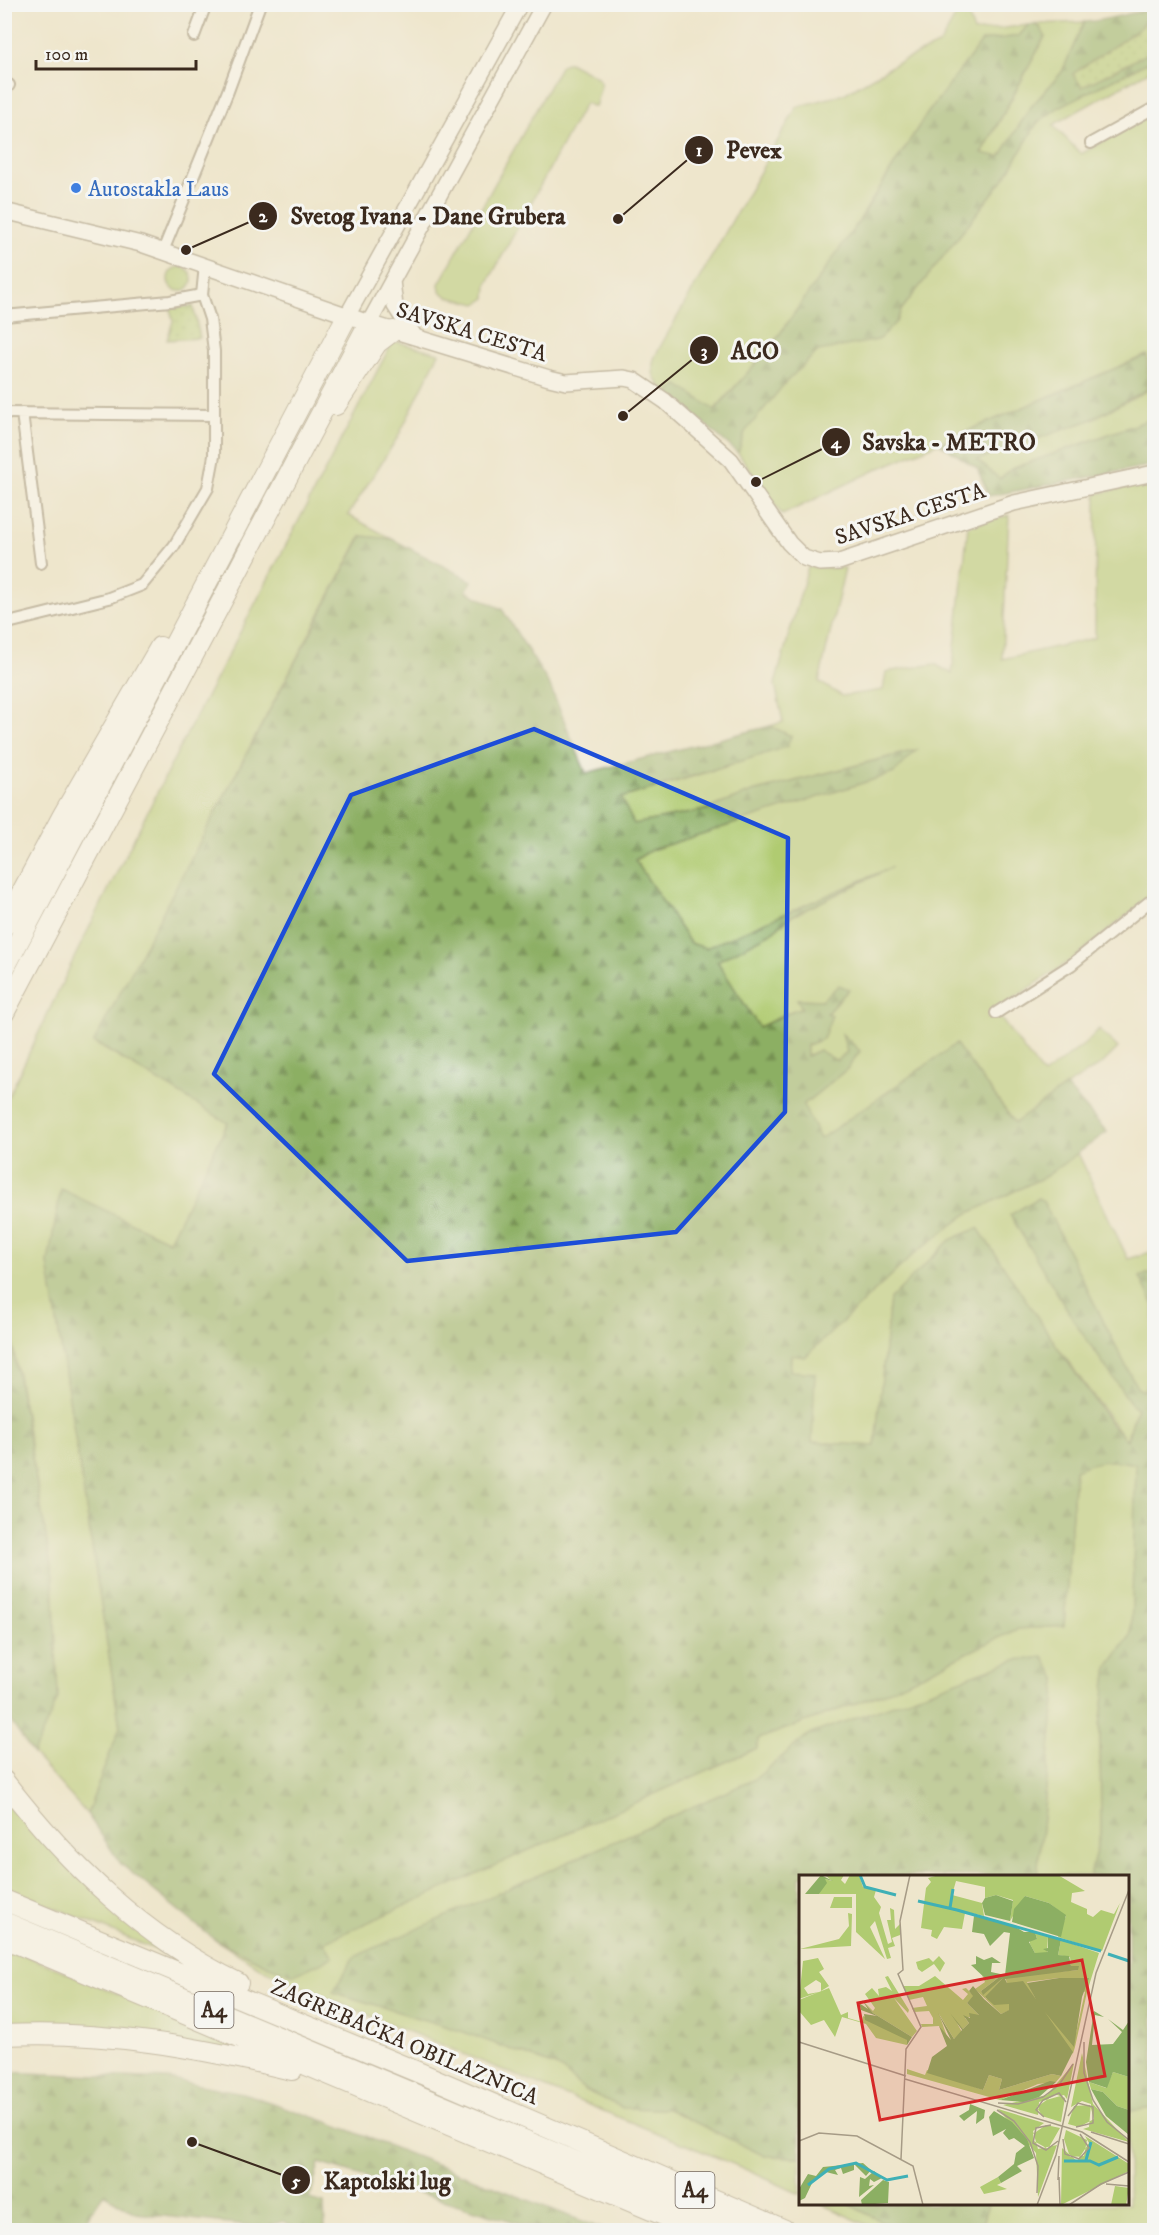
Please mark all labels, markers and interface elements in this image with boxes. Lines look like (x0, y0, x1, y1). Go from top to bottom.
scale bar (36, 33, 196, 71)
text: 100 m (45, 44, 88, 66)
callout: Pevex (684, 129, 794, 171)
text: Pevex (726, 136, 782, 166)
text: 1 (696, 140, 703, 162)
place label: Autostakla Laus (88, 176, 229, 203)
marker: Autostakla Laus (69, 181, 83, 195)
callout: Svetog Ivana - Dane Grubera (248, 195, 578, 237)
text: Svetog Ivana - Dane Grubera (290, 202, 566, 232)
text: 2 (259, 206, 269, 228)
street label: SAVSKA CESTA (393, 297, 551, 368)
callout: ACO (689, 329, 792, 371)
text: ACO (730, 337, 779, 367)
text: 3 (701, 341, 708, 363)
callout: Savska - METRO (821, 421, 1048, 463)
text: Savska - METRO (862, 428, 1036, 458)
text: 4 (830, 432, 842, 454)
street label: SAVSKA CESTA (832, 477, 990, 551)
inset map (799, 1875, 1129, 2205)
street label: ZAGREBAČKA OBILAZNICA (266, 1973, 544, 2112)
road number: A4 (194, 1992, 234, 2028)
callout: Kaptolski lug (281, 2159, 462, 2201)
text: Kaptolski lug (323, 2167, 452, 2197)
text: 5 (291, 2171, 301, 2193)
road number: A4 (676, 2172, 714, 2208)

